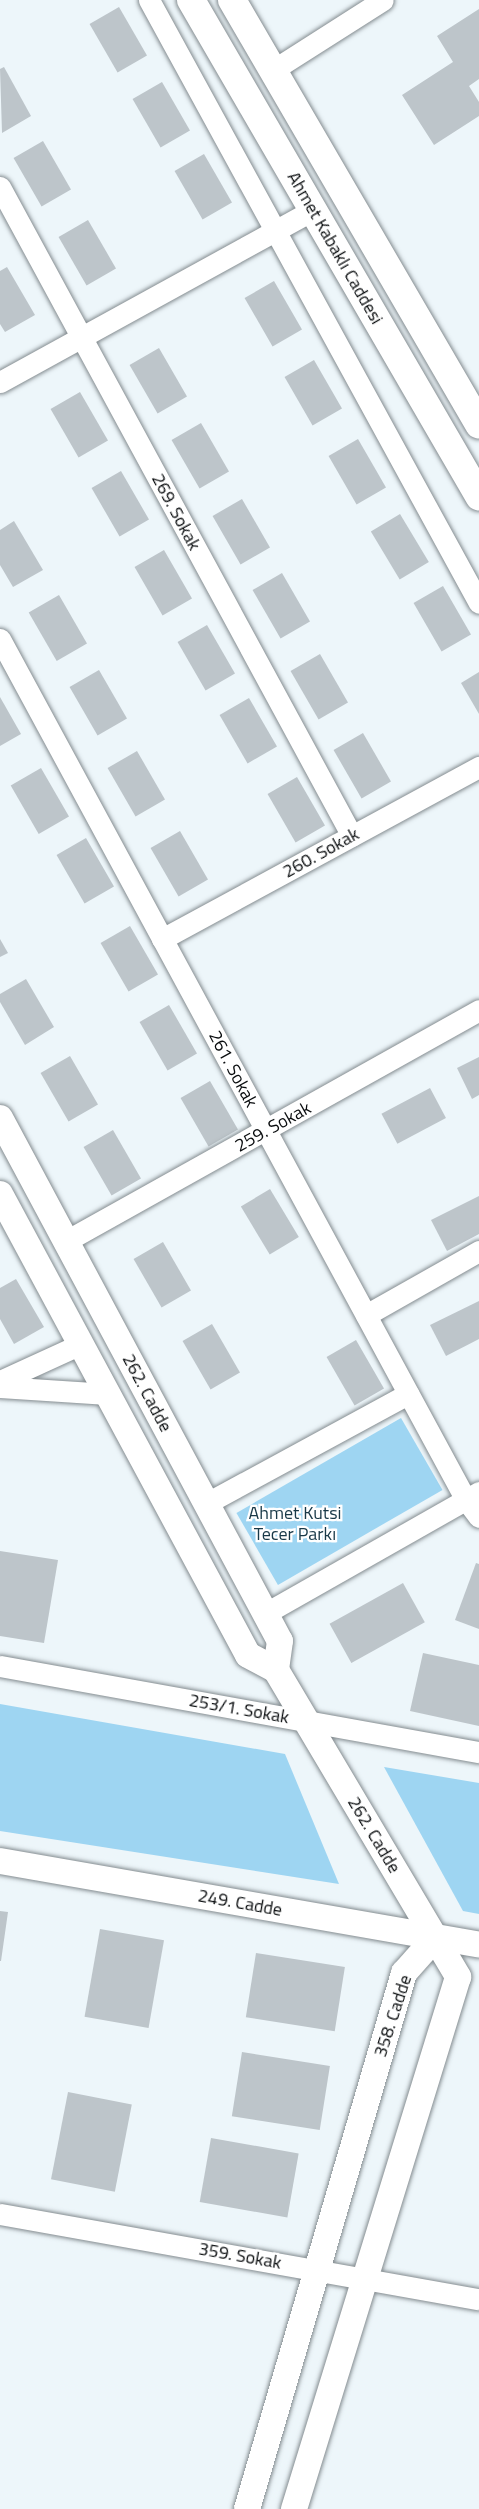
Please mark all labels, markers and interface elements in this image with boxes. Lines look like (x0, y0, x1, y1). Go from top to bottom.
street label: Ahmet Kabaklı Caddesi (283, 168, 387, 328)
street label: 269. Sokak (147, 470, 205, 554)
street label: 260. Sokak (279, 823, 363, 883)
street label: 261. Sokak (204, 1027, 262, 1111)
street label: 259. Sokak (231, 1097, 315, 1157)
street label: 262. Cadde (118, 1350, 176, 1436)
park label: Ahmet Kutsi Tecer Parkı (249, 1503, 341, 1546)
street label: 253/1. Sokak (187, 1690, 291, 1728)
street label: 262. Cadde (343, 1793, 405, 1877)
street label: 249. Cadde (196, 1885, 284, 1921)
street label: 358. Cadde (370, 1972, 416, 2060)
street label: 359. Sokak (197, 2238, 283, 2274)

